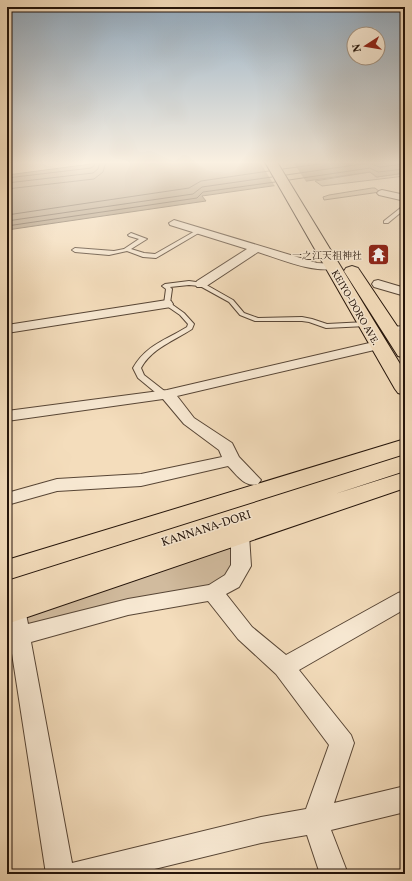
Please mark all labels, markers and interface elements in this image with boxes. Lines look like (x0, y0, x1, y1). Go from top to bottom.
north arrow (346, 26, 386, 66)
text: N (350, 42, 366, 53)
temple icon: 一之江天祖神社 (365, 242, 391, 268)
place label: 一之江天祖神社 (292, 249, 362, 263)
street label: KEIYO-DORO AVE. (328, 267, 382, 348)
street label: KANNANA-DORI (159, 507, 253, 551)

